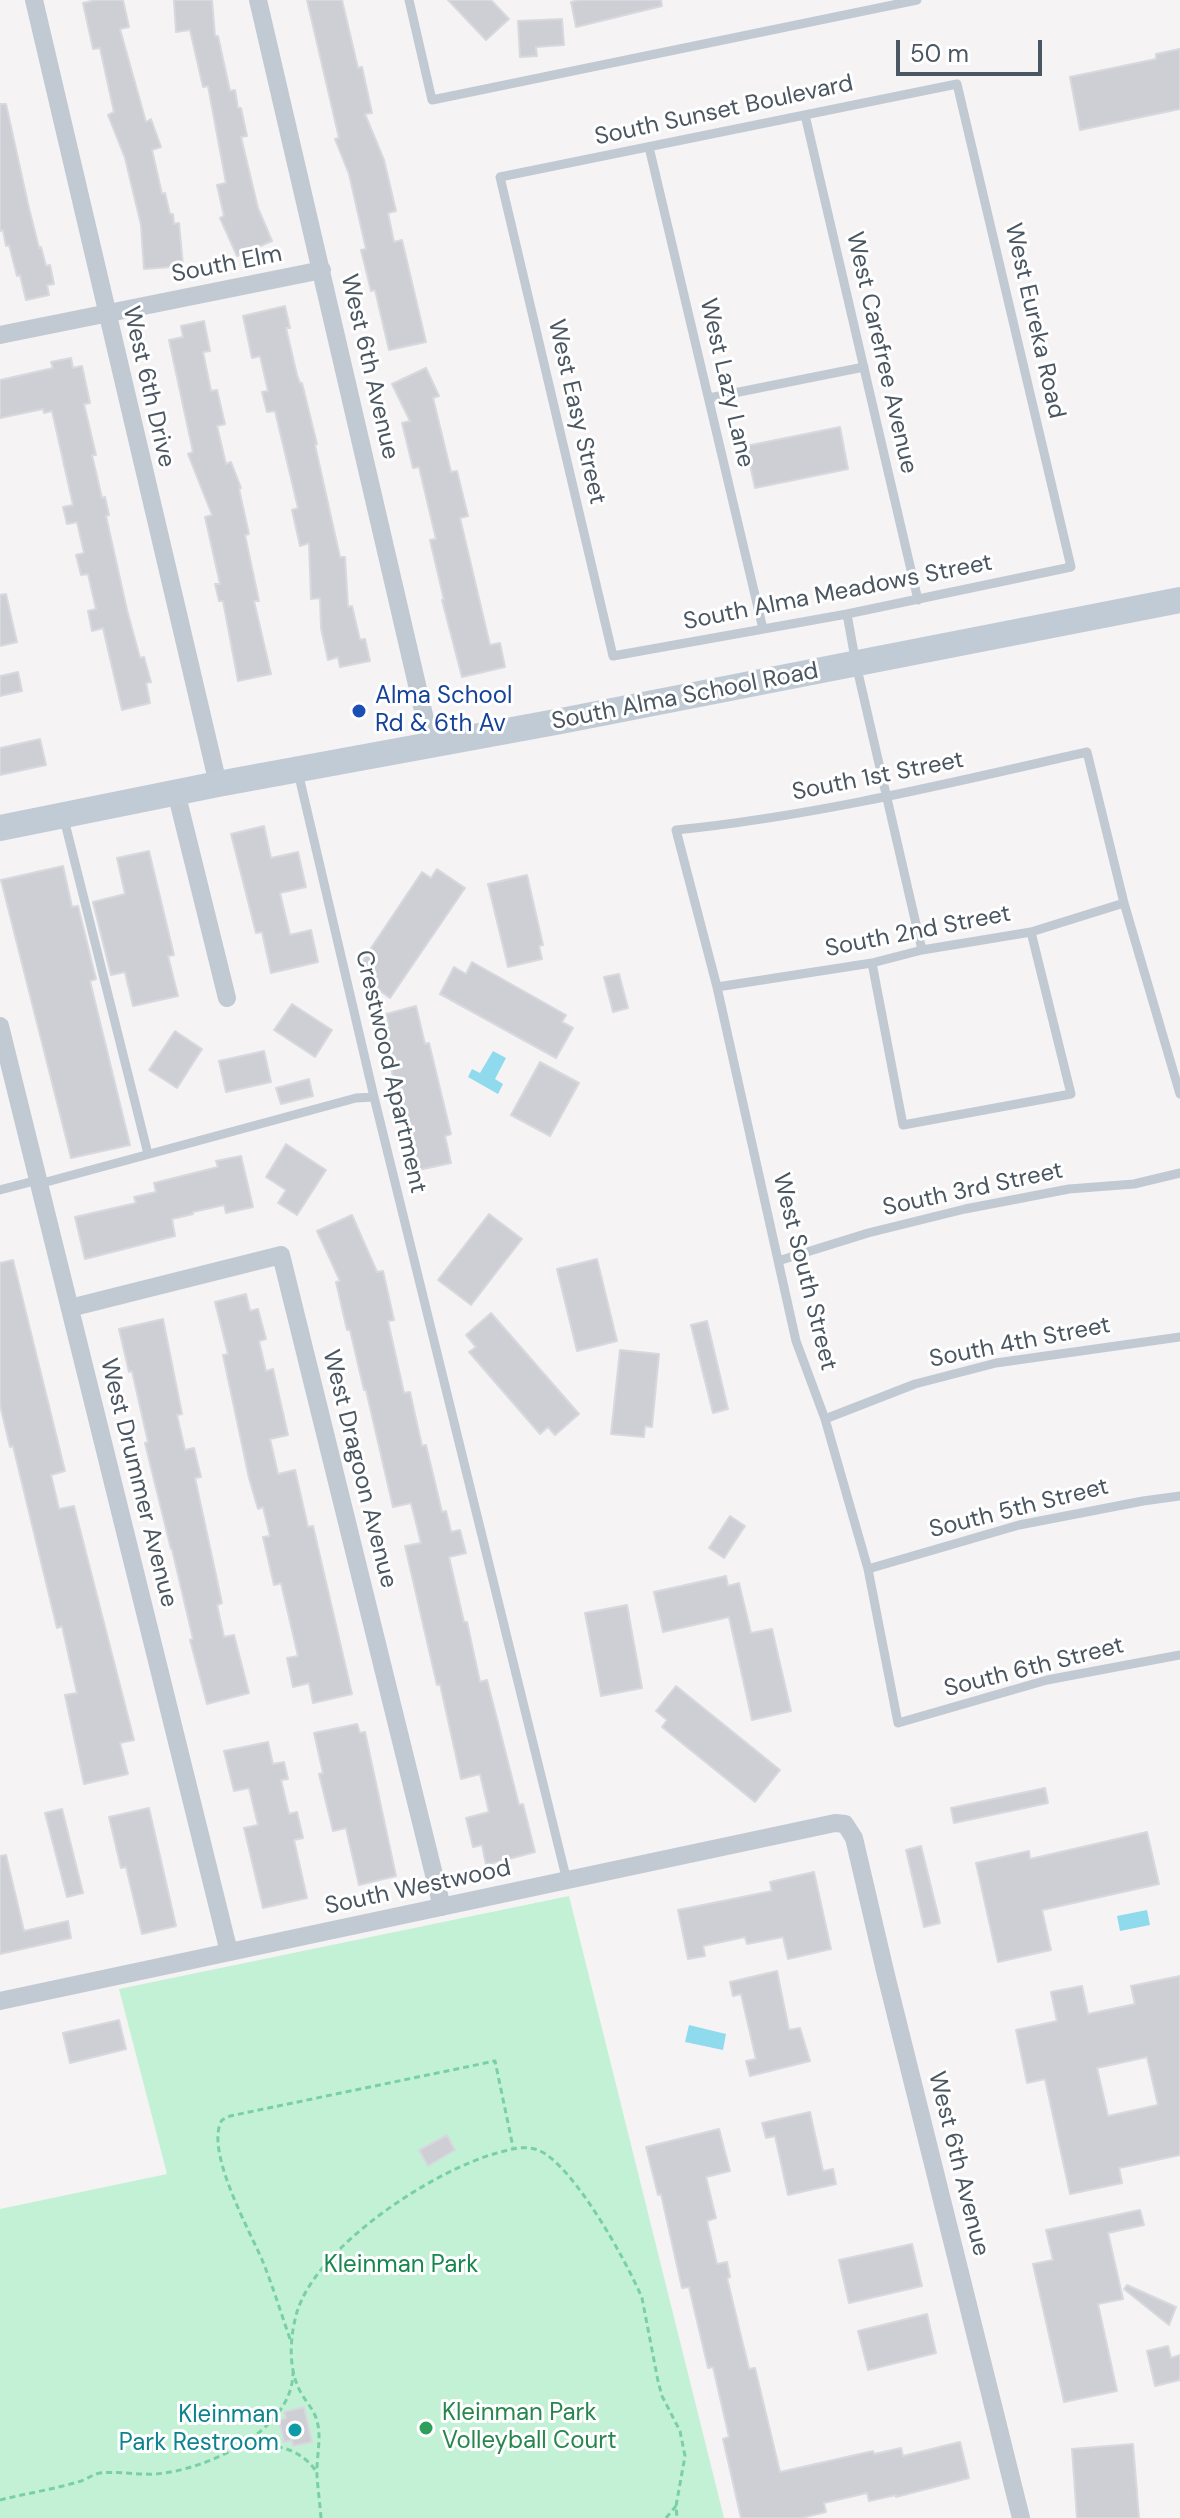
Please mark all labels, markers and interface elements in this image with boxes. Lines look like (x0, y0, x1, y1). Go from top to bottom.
scale bar (900, 24, 1046, 74)
text: 50 m (910, 38, 969, 69)
street label: South Sunset Boulevard (592, 70, 856, 152)
street label: West Eureka Road (998, 221, 1070, 421)
street label: West Carefree Avenue (839, 229, 923, 477)
street label: South Elm (169, 240, 285, 290)
street label: West 6th Avenue (334, 272, 404, 462)
street label: West Lazy Lane (693, 296, 759, 470)
street label: West 6th Drive (115, 304, 181, 470)
street label: West Easy Street (541, 317, 611, 507)
street label: South Alma Meadows Street (681, 549, 995, 637)
street label: South Alma School Road (549, 657, 821, 737)
place label: Alma School Rd & 6th Av (375, 683, 512, 739)
marker: Alma School Rd & 6th Av (350, 702, 368, 720)
street label: South 1st Street (790, 746, 966, 808)
street label: South 2nd Street (823, 900, 1013, 964)
street label: Crestwood Apartment (348, 948, 432, 1196)
street label: South 3rd Street (880, 1157, 1066, 1223)
street label: West South Street (766, 1170, 842, 1374)
street label: South 4th Street (927, 1311, 1113, 1375)
street label: West Dragoon Avenue (315, 1347, 403, 1591)
street label: West Drummer Avenue (93, 1356, 183, 1610)
street label: South 5th Street (926, 1473, 1112, 1545)
street label: South 6th Street (941, 1632, 1127, 1704)
street label: South Westwood (322, 1854, 514, 1922)
street label: West 6th Avenue (921, 2069, 995, 2259)
park label: Kleinman Park (324, 2252, 478, 2280)
place label: Kleinman Park Volleyball Court (442, 2400, 617, 2456)
place label: Kleinman Park Restroom (119, 2402, 279, 2458)
marker: Kleinman Park Volleyball Court (417, 2419, 435, 2437)
marker: Kleinman Park Restroom (286, 2421, 304, 2439)

